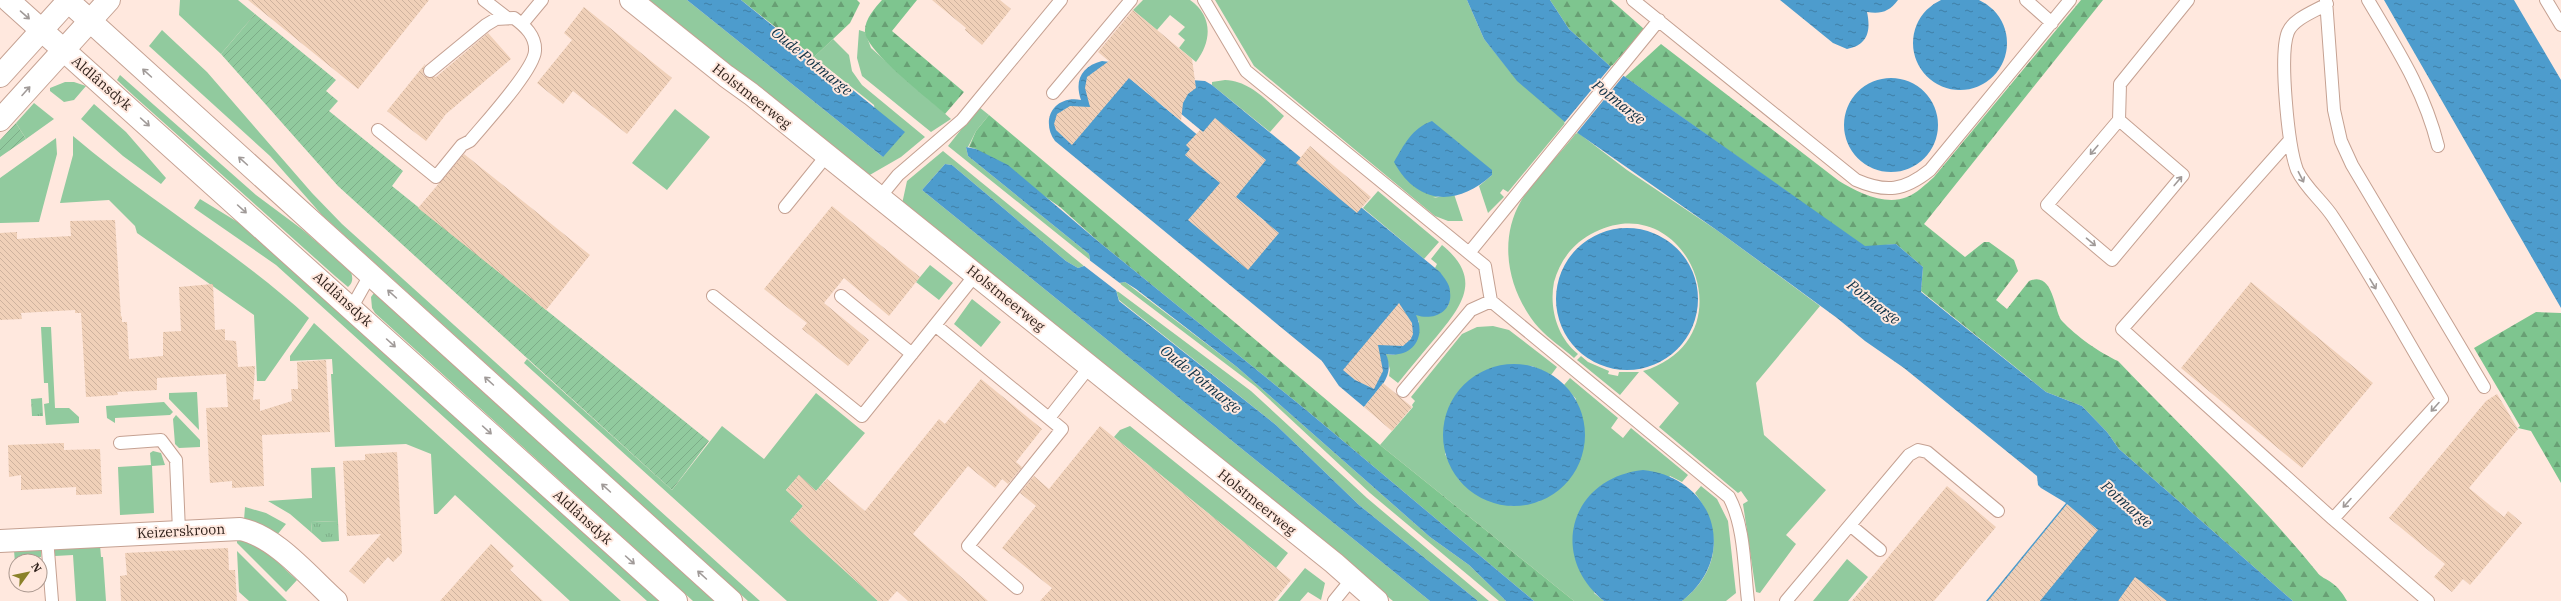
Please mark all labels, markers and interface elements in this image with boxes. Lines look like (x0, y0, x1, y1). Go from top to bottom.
one-way arrow (19, 10, 29, 19)
water label: Oude Potmarge (768, 23, 857, 100)
street label: Aldlânsdyk (68, 52, 136, 115)
street label: Holstmeerweg (709, 59, 796, 133)
one-way arrow (142, 69, 152, 78)
water label: Potmarge (1588, 75, 1650, 129)
one-way arrow (21, 86, 31, 96)
one-way arrow (140, 117, 150, 126)
one-way arrow (2089, 144, 2098, 155)
one-way arrow (238, 156, 249, 165)
one-way arrow (2298, 171, 2305, 183)
one-way arrow (2174, 175, 2183, 186)
one-way arrow (237, 204, 247, 214)
one-way arrow (2086, 238, 2097, 247)
street label: Holstmeerweg (963, 261, 1049, 335)
street label: Aldlânsdyk (309, 268, 377, 331)
water label: Potmarge (1843, 275, 1905, 329)
one-way arrow (2370, 278, 2378, 290)
one-way arrow (386, 290, 397, 299)
one-way arrow (386, 338, 396, 348)
water label: Oude Potmarge (1157, 341, 1246, 418)
one-way arrow (484, 377, 494, 386)
one-way arrow (2430, 402, 2439, 412)
one-way arrow (482, 425, 492, 435)
street label: Holstmeerweg (1214, 465, 1300, 539)
water label: Potmarge (2097, 476, 2157, 532)
one-way arrow (601, 483, 611, 492)
street label: Aldlânsdyk (549, 486, 617, 549)
one-way arrow (2343, 498, 2352, 508)
street label: Keizerskroon (136, 520, 226, 542)
north arrow (8, 553, 48, 593)
one-way arrow (625, 555, 635, 564)
text: N (28, 560, 45, 575)
one-way arrow (697, 570, 707, 580)

